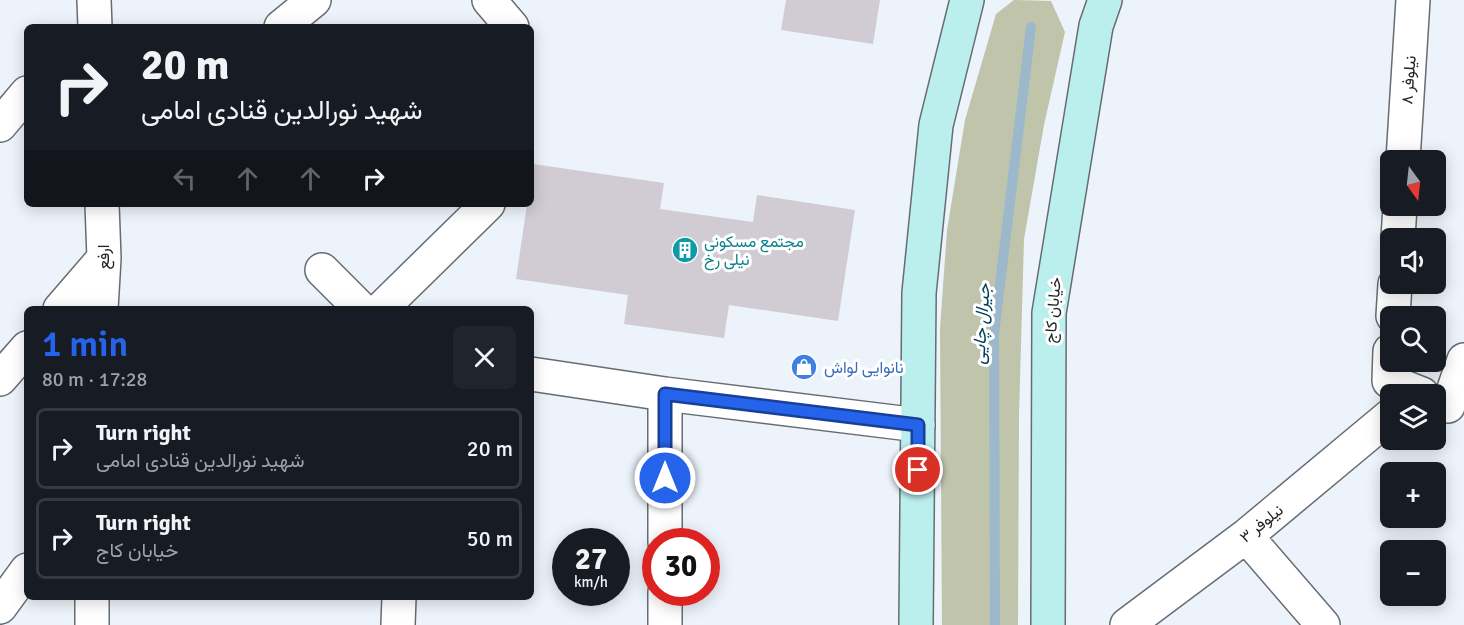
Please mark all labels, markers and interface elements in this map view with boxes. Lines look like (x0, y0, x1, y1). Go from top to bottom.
text: 20 m (141, 40, 230, 91)
icon: right (42, 48, 120, 126)
street label: نیلوفر ۸ (1397, 55, 1421, 105)
text: شهید نورالدین قنادی امامی (141, 94, 423, 127)
north arrow (1380, 150, 1446, 216)
map controls (1380, 150, 1446, 606)
icon: left (168, 162, 201, 195)
icon: ahead (231, 162, 264, 195)
icon: ahead (294, 162, 327, 195)
icon: right (357, 162, 390, 195)
button: sound (1380, 228, 1446, 294)
place label: مجتمع مسکونی نیلی رخ (704, 232, 804, 271)
building icon: مجتمع مسکونی نیلی رخ (670, 235, 700, 265)
street label: ارفع (94, 244, 115, 270)
street label: خیابان کاج (1040, 276, 1067, 344)
water label: جیرال چایی (967, 282, 996, 365)
button: search (1380, 306, 1446, 372)
text: 1 min (42, 322, 128, 367)
button: close (453, 326, 516, 389)
shop icon: نانوایی لواش (789, 352, 819, 382)
place label: نانوایی لواش (824, 358, 904, 378)
text: 80 m · 17:28 (42, 367, 147, 392)
button: layers (1380, 384, 1446, 450)
text: Turn right (96, 419, 191, 446)
icon: right (45, 432, 78, 465)
text: 20 m (467, 435, 513, 462)
pin (892, 444, 943, 495)
position arrow (633, 446, 697, 510)
text: شهید نورالدین قنادی امامی (96, 448, 305, 473)
icon: arrive (901, 453, 934, 486)
button: + (1380, 462, 1446, 528)
street label: نیلوفر ۳ (1236, 500, 1287, 547)
text: Turn right (96, 509, 191, 536)
icon: right (45, 522, 78, 555)
text: 50 m (467, 525, 513, 552)
speed limit sign: 30 (642, 528, 720, 606)
text: خیابان کاج (96, 538, 178, 563)
button: − (1380, 540, 1446, 606)
text: 27 (575, 541, 607, 578)
text: km/h (574, 573, 608, 591)

